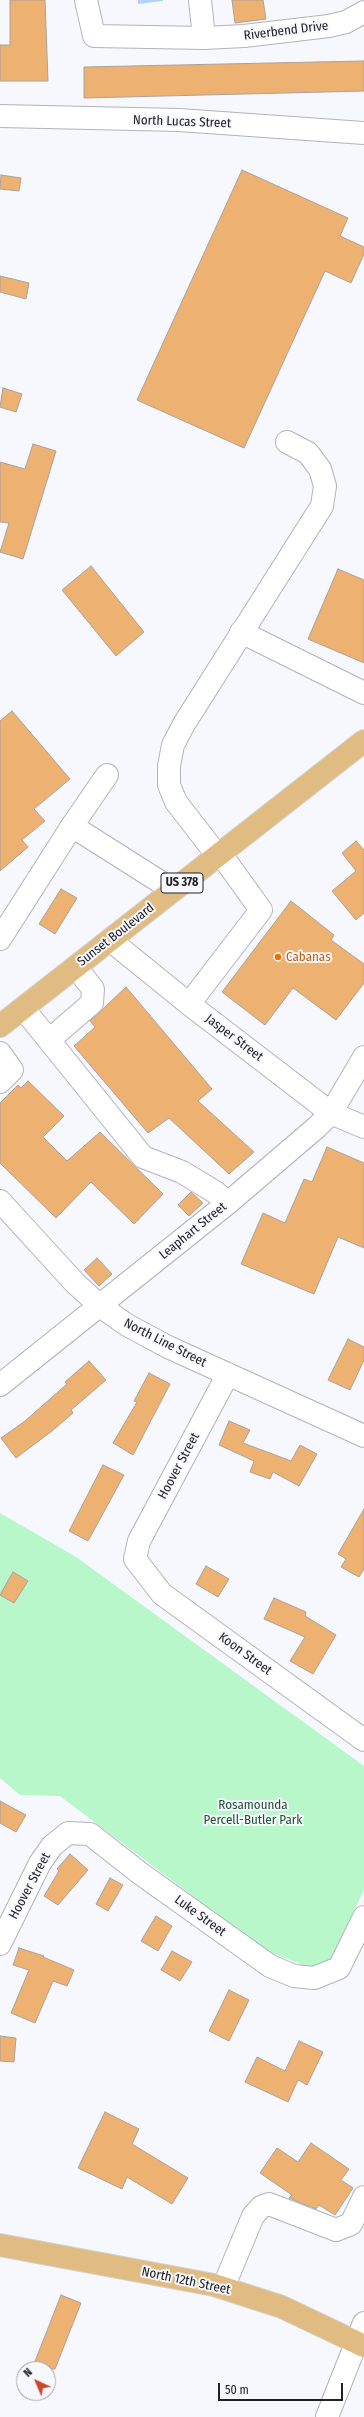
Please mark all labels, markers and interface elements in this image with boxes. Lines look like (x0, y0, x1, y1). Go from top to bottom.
street label: Riverbend Drive (243, 18, 329, 44)
street label: North Lucas Street (133, 112, 231, 132)
road number: US 378 (161, 873, 203, 893)
street label: Sunset Boulevard (75, 900, 157, 970)
place label: Cabanas (286, 949, 331, 965)
marker: Cabanas (273, 952, 283, 962)
street label: Jasper Street (202, 1011, 266, 1065)
street label: Leaphart Street (156, 1199, 230, 1263)
street label: North Line Street (121, 1315, 209, 1371)
street label: Hoover Street (155, 1430, 203, 1502)
street label: Koon Street (215, 1629, 275, 1679)
park label: Rosamounda Percell-Butler Park (204, 1797, 302, 1828)
street label: Hoover Street (6, 1850, 54, 1922)
street label: Luke Street (171, 1892, 229, 1940)
street label: North 12th Street (140, 2264, 232, 2298)
north arrow (16, 2361, 56, 2401)
text: N (21, 2366, 35, 2380)
scale bar (220, 2375, 345, 2401)
text: 50 m (225, 2383, 249, 2397)

